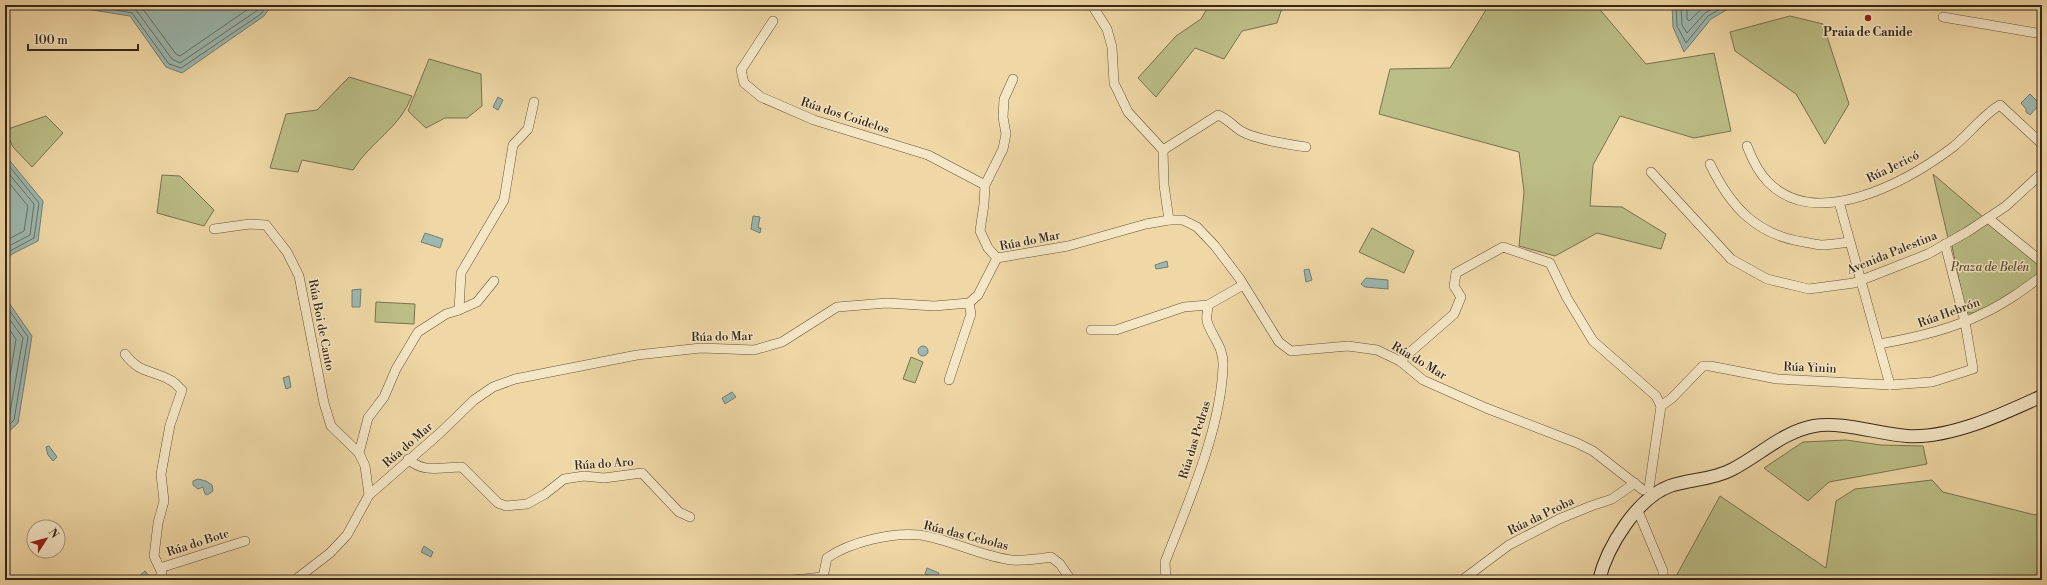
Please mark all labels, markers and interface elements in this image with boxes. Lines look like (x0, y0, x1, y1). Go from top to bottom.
marker: Praia de Canide (1863, 13, 1873, 23)
place label: Praia de Canide (1823, 25, 1913, 40)
scale bar (28, 26, 138, 52)
text: 100 m (34, 33, 68, 48)
street label: Rúa dos Coidelos (799, 95, 891, 137)
street label: Rúa Jericó (1864, 148, 1922, 186)
street label: Rúa do Mar (998, 228, 1062, 254)
street label: Avenida Palestina (1844, 228, 1940, 278)
park label: Praza de Belén (1950, 260, 2030, 275)
street label: Rúa Boi de Canto (305, 278, 337, 372)
street label: Rúa Hebrón (1916, 295, 1982, 331)
street label: Rúa do Mar (691, 329, 753, 345)
street label: Rúa do Mar (1389, 339, 1449, 383)
street label: Rúa Yinin (1783, 360, 1837, 376)
street label: Rúa das Pedras (1176, 399, 1214, 481)
street label: Rúa do Mar (380, 419, 436, 471)
street label: Rúa do Aro (574, 454, 635, 474)
street label: Rúa da Proba (1505, 493, 1577, 539)
street label: Rúa das Cebolas (922, 518, 1010, 554)
north arrow (26, 519, 66, 559)
text: N (45, 526, 62, 542)
street label: Rúa do Bote (165, 526, 231, 560)

